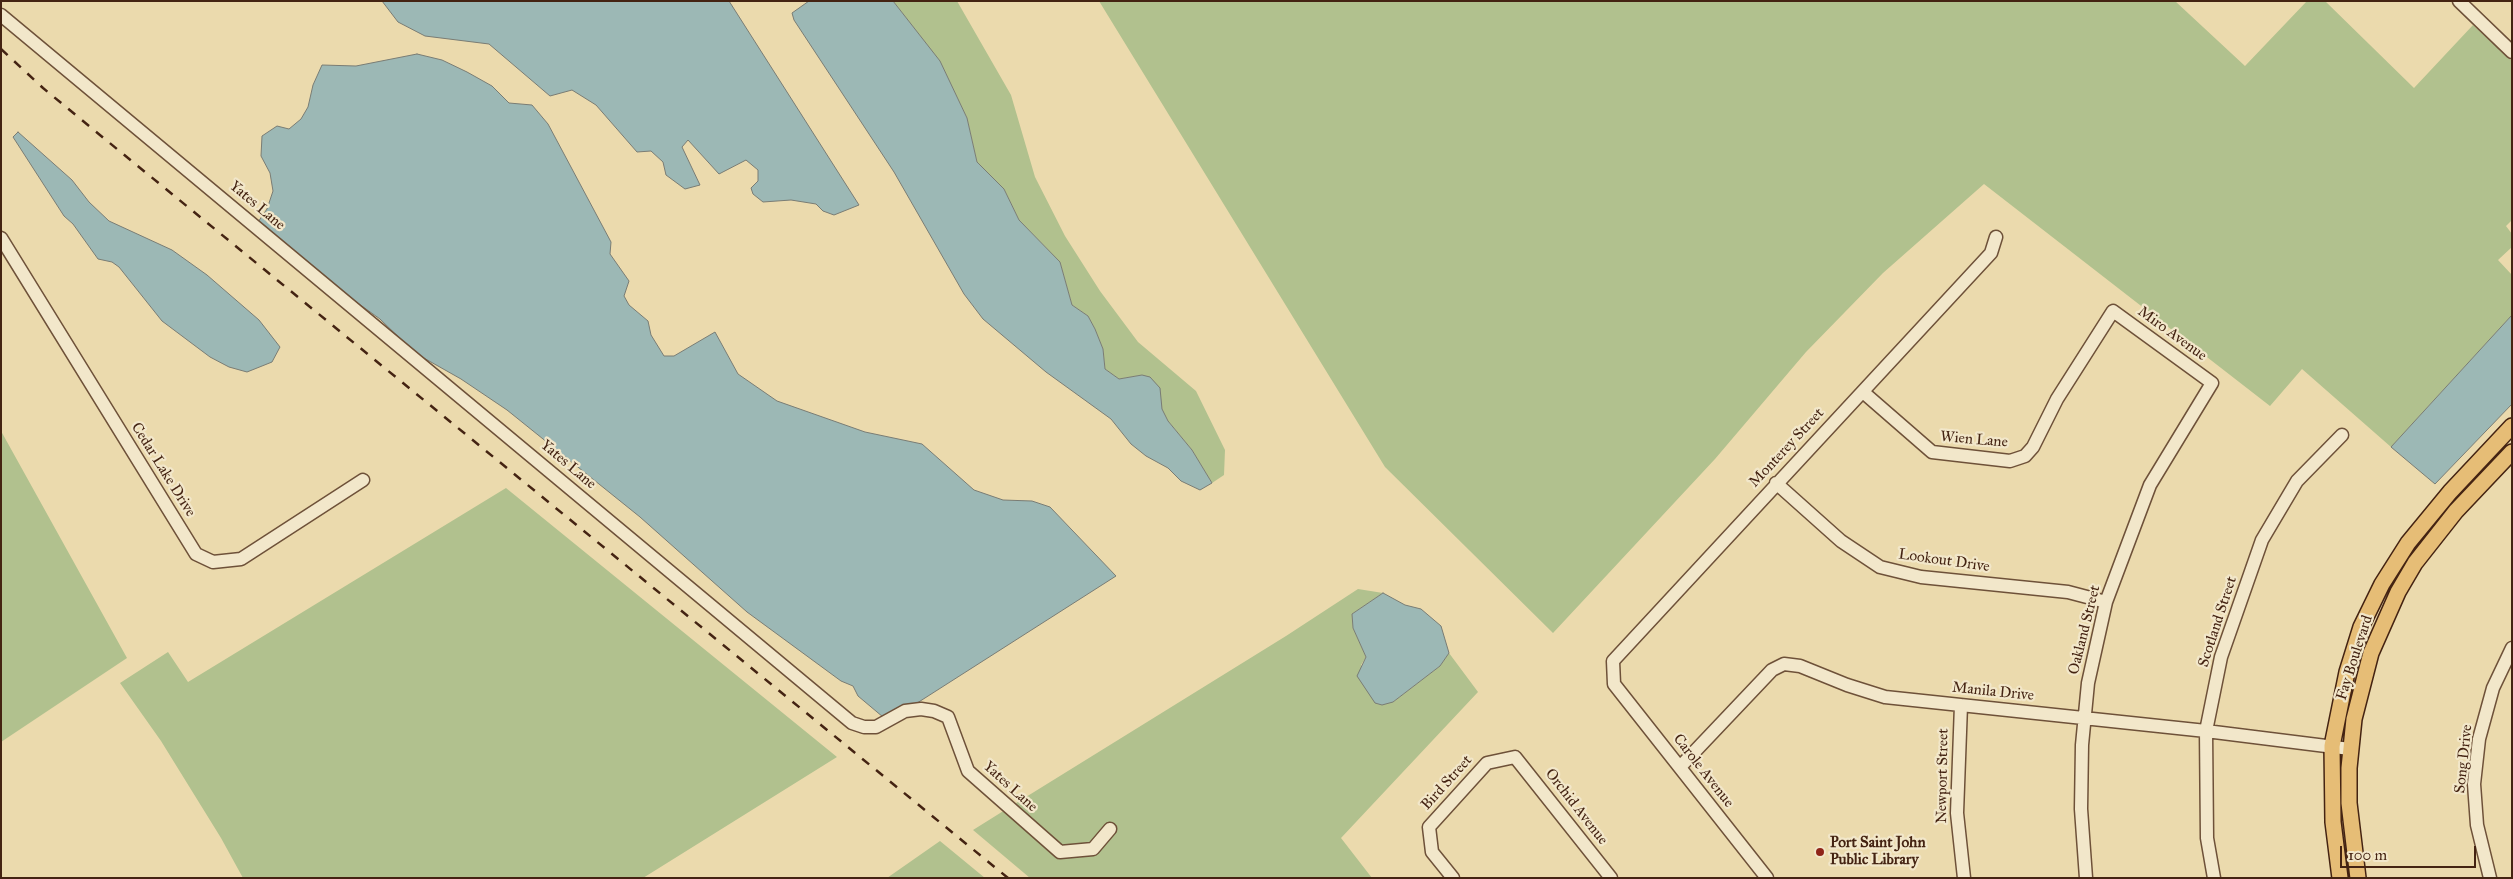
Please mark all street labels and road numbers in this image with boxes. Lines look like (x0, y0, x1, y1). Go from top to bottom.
street label: Yates Lane (226, 178, 288, 234)
street label: Miro Avenue (2134, 303, 2210, 365)
street label: Monterey Street (1746, 405, 1828, 491)
street label: Cedar Lake Drive (127, 420, 199, 520)
street label: Wien Lane (1940, 428, 2008, 452)
street label: Yates Lane (537, 437, 599, 493)
street label: Lookout Drive (1897, 546, 1991, 576)
street label: Scotland Street (2195, 574, 2241, 670)
street label: Oakland Street (2065, 584, 2105, 676)
street label: Fay Boulevard (2333, 613, 2377, 703)
street label: Manila Drive (1951, 679, 2035, 705)
street label: Song Drive (2451, 724, 2477, 794)
street label: Newport Street (1933, 728, 1953, 824)
street label: Carole Avenue (1669, 731, 1737, 811)
street label: Bird Street (1418, 752, 1476, 814)
street label: Yates Lane (979, 758, 1041, 816)
street label: Orchid Avenue (1541, 765, 1611, 849)

